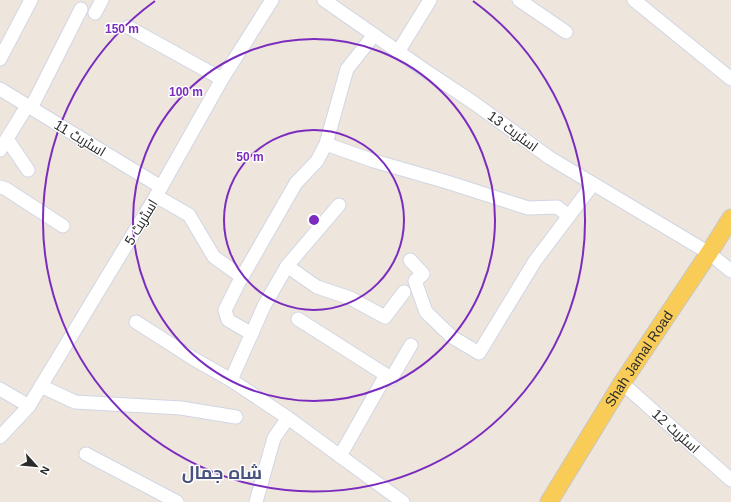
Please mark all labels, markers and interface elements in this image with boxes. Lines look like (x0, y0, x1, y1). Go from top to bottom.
text: 150 m (105, 22, 139, 36)
text: 100 m (169, 85, 203, 99)
street label: اسٹریٹ 13 (485, 107, 541, 155)
street label: اسٹریٹ 11 (51, 116, 109, 160)
text: 50 m (236, 150, 264, 164)
street label: اسٹریٹ 5 (121, 196, 161, 248)
centre of rings (307, 213, 321, 227)
street label: Shah Jamal Road (601, 308, 676, 410)
street label: اسٹریٹ 12 (649, 406, 703, 456)
north arrow (16, 446, 56, 486)
district label: شاہ جمال (182, 463, 262, 484)
text: N (38, 464, 52, 477)

